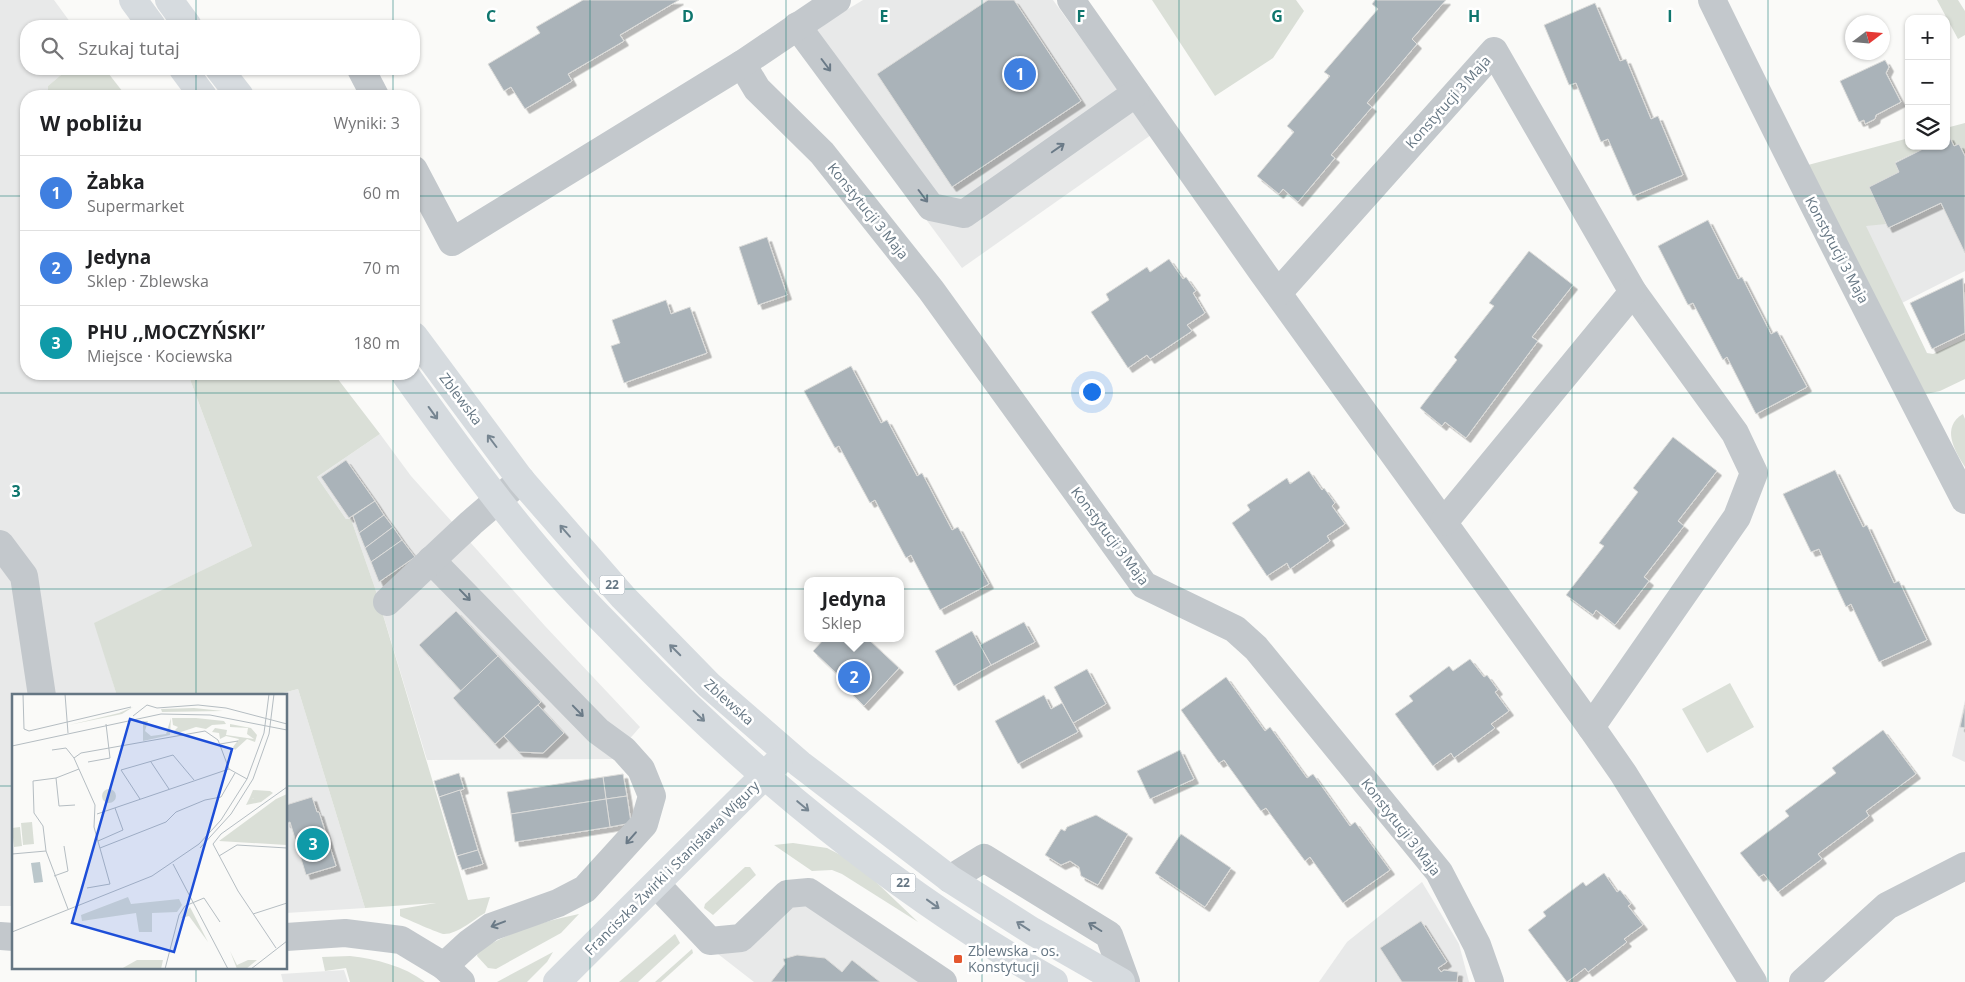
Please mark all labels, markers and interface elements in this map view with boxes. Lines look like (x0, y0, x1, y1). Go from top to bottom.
text: C (486, 5, 496, 27)
text: D (682, 5, 694, 27)
text: E (880, 5, 889, 27)
text: F (1077, 5, 1085, 27)
text: G (1271, 5, 1283, 27)
text: H (1468, 5, 1480, 27)
text: I (1667, 5, 1673, 27)
north arrow (1845, 15, 1890, 60)
map controls (1905, 15, 1950, 150)
button: + (1905, 15, 1950, 60)
search box (20, 20, 420, 75)
icon: search (38, 34, 66, 62)
text: Szukaj tutaj (78, 35, 180, 61)
street label: Konstytucji 3 Maja (1401, 51, 1494, 152)
pin: 1 (1004, 55, 1036, 93)
one-way arrow (821, 58, 831, 72)
button: − (1905, 60, 1950, 105)
button: layers (1905, 105, 1950, 150)
text: W pobliżu (40, 109, 142, 137)
text: Wyniki: 3 (333, 112, 400, 134)
one-way arrow (1051, 143, 1065, 153)
street label: Konstytucji 3 Maja (824, 159, 913, 263)
text: Żabka (87, 169, 145, 195)
text: 1 (51, 182, 61, 204)
text: 60 m (363, 182, 400, 204)
one-way arrow (918, 189, 928, 203)
street label: Konstytucji 3 Maja (1801, 193, 1874, 307)
text: Supermarket (87, 195, 184, 217)
text: Jedyna (87, 244, 151, 270)
text: 2 (51, 257, 61, 279)
text: 70 m (363, 257, 400, 279)
text: Sklep · Zblewska (87, 270, 209, 292)
text: PHU ,,MOCZYŃSKI” (87, 319, 265, 345)
text: 3 (51, 332, 61, 354)
text: 180 m (354, 332, 400, 354)
text: Miejsce · Kociewska (87, 345, 233, 367)
street label: Zblewska (436, 369, 487, 429)
your location (1079, 379, 1105, 405)
one-way arrow (428, 406, 438, 420)
one-way arrow (487, 434, 497, 448)
text: 3 (11, 480, 21, 502)
street label: Konstytucji 3 Maja (1067, 483, 1154, 589)
one-way arrow (559, 524, 571, 537)
road number: 22 (600, 576, 624, 594)
popup (804, 577, 904, 642)
text: Jedyna (822, 586, 886, 612)
one-way arrow (459, 588, 471, 601)
text: Sklep (822, 612, 862, 634)
one-way arrow (669, 644, 681, 656)
pin: 2 (838, 658, 870, 696)
street label: Zblewska (700, 674, 758, 729)
inset map (12, 694, 288, 970)
one-way arrow (572, 705, 584, 717)
one-way arrow (692, 710, 705, 722)
street label: Konstytucji 3 Maja (1357, 774, 1445, 879)
street label: Franciszka Żwirki i Stanisława Wigury (580, 776, 764, 959)
one-way arrow (797, 801, 810, 812)
pin: 3 (297, 825, 329, 863)
one-way arrow (626, 832, 637, 845)
road number: 22 (890, 874, 916, 892)
one-way arrow (926, 899, 939, 910)
one-way arrow (491, 920, 506, 930)
one-way arrow (1016, 920, 1030, 931)
one-way arrow (1089, 921, 1103, 931)
place label: Zblewska - os. Konstytucji (968, 941, 1059, 976)
marker: Zblewska - os. Konstytucji (952, 953, 964, 965)

